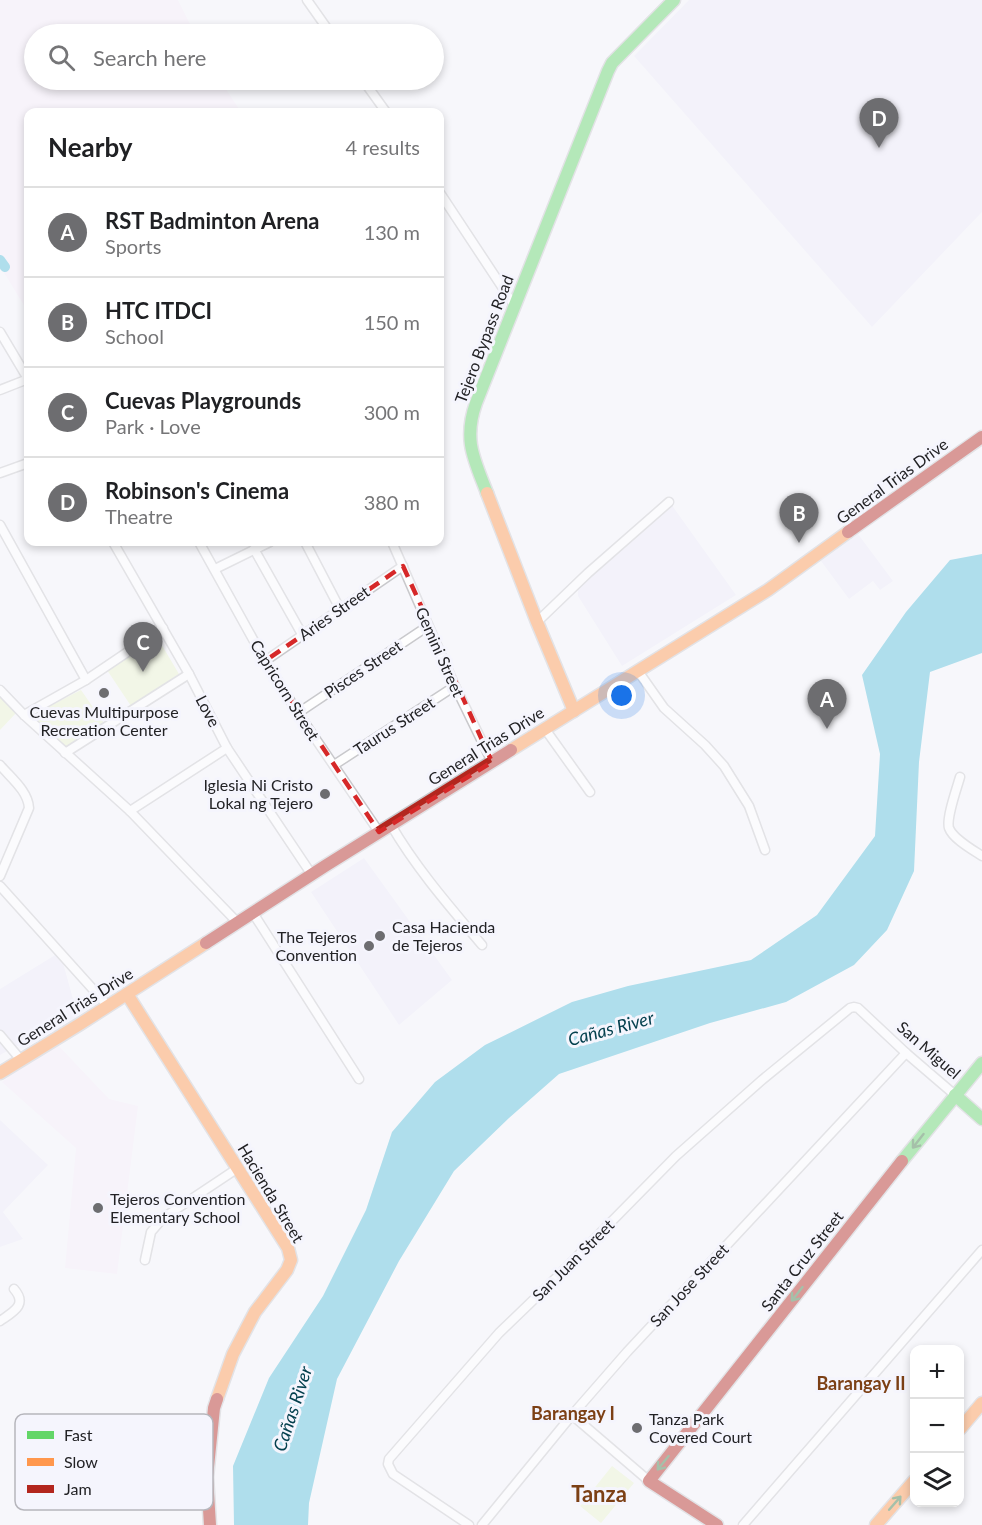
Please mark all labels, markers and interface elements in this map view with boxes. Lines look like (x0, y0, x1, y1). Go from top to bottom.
search box (24, 24, 444, 90)
icon: search (45, 41, 78, 74)
text: Search here (93, 44, 206, 71)
pin: D (860, 98, 898, 148)
text: Nearby (48, 131, 133, 163)
text: 4 results (345, 135, 420, 159)
text: RST Badminton Arena (105, 207, 320, 234)
text: A (61, 220, 74, 244)
text: 130 m (364, 220, 420, 244)
text: Sports (105, 234, 161, 258)
street label: Tejero Bypass Road (450, 272, 517, 406)
text: HTC ITDCI (105, 297, 212, 324)
text: B (61, 310, 74, 334)
text: 150 m (364, 310, 420, 334)
text: School (105, 324, 164, 348)
text: Cuevas Playgrounds (105, 387, 301, 414)
text: C (61, 400, 74, 424)
text: 300 m (364, 400, 420, 424)
text: Park · Love (105, 414, 201, 438)
street label: General Trias Drive (832, 434, 951, 527)
text: Robinson's Cinema (105, 477, 289, 504)
text: D (60, 490, 75, 514)
text: 380 m (364, 490, 420, 514)
pin: B (780, 494, 818, 543)
text: Theatre (105, 504, 173, 528)
street label: Aries Street (295, 581, 373, 644)
street label: Gemini Street (412, 604, 469, 700)
pin: C (124, 622, 162, 672)
street label: Capricorn Street (247, 636, 324, 744)
street label: Pisces Street (320, 636, 405, 701)
pin: A (808, 680, 846, 729)
your location (607, 681, 636, 710)
marker: Cuevas Multipurpose Recreation Center (97, 686, 111, 700)
street label: Love (192, 692, 225, 730)
street label: Taurus Street (350, 692, 438, 759)
place label: Cuevas Multipurpose Recreation Center (29, 702, 179, 739)
street label: General Trias Drive (424, 702, 547, 789)
place label: Iglesia Ni Cristo Lokal ng Tejero (203, 775, 313, 812)
marker: Iglesia Ni Cristo Lokal ng Tejero (318, 787, 332, 801)
place label: Casa Hacienda de Tejeros (392, 917, 495, 954)
place label: The Tejeros Convention (275, 927, 357, 964)
marker: Casa Hacienda de Tejeros (373, 929, 387, 943)
marker: The Tejeros Convention (362, 939, 376, 953)
street label: General Trias Drive (13, 963, 136, 1050)
water label: Cañas River (565, 1006, 657, 1050)
street label: San Miguel (894, 1017, 965, 1082)
one-way arrow (912, 1133, 925, 1149)
street label: Hacienda Street (234, 1140, 309, 1246)
place label: Tejeros Convention Elementary School (110, 1189, 245, 1226)
marker: Tejeros Convention Elementary School (91, 1201, 105, 1215)
street label: Santa Cruz Street (757, 1207, 847, 1315)
street label: San Juan Street (528, 1215, 618, 1304)
street label: San Jose Street (645, 1239, 732, 1330)
one-way arrow (791, 1286, 804, 1302)
map controls (910, 1345, 964, 1507)
button: + (910, 1345, 964, 1399)
water label: Cañas River (268, 1363, 316, 1454)
district label: Barangay II (816, 1372, 906, 1394)
button: − (910, 1399, 964, 1453)
district label: Barangay I (531, 1402, 615, 1424)
place label: Tanza Park Covered Court (649, 1409, 752, 1446)
legend (15, 1414, 213, 1510)
marker: Tanza Park Covered Court (630, 1421, 644, 1435)
text: Fast (64, 1425, 93, 1444)
text: Slow (64, 1452, 98, 1471)
button: layers (910, 1453, 964, 1507)
one-way arrow (657, 1455, 670, 1471)
text: Jam (64, 1479, 92, 1498)
district label: Tanza (571, 1480, 627, 1507)
one-way arrow (888, 1496, 902, 1511)

